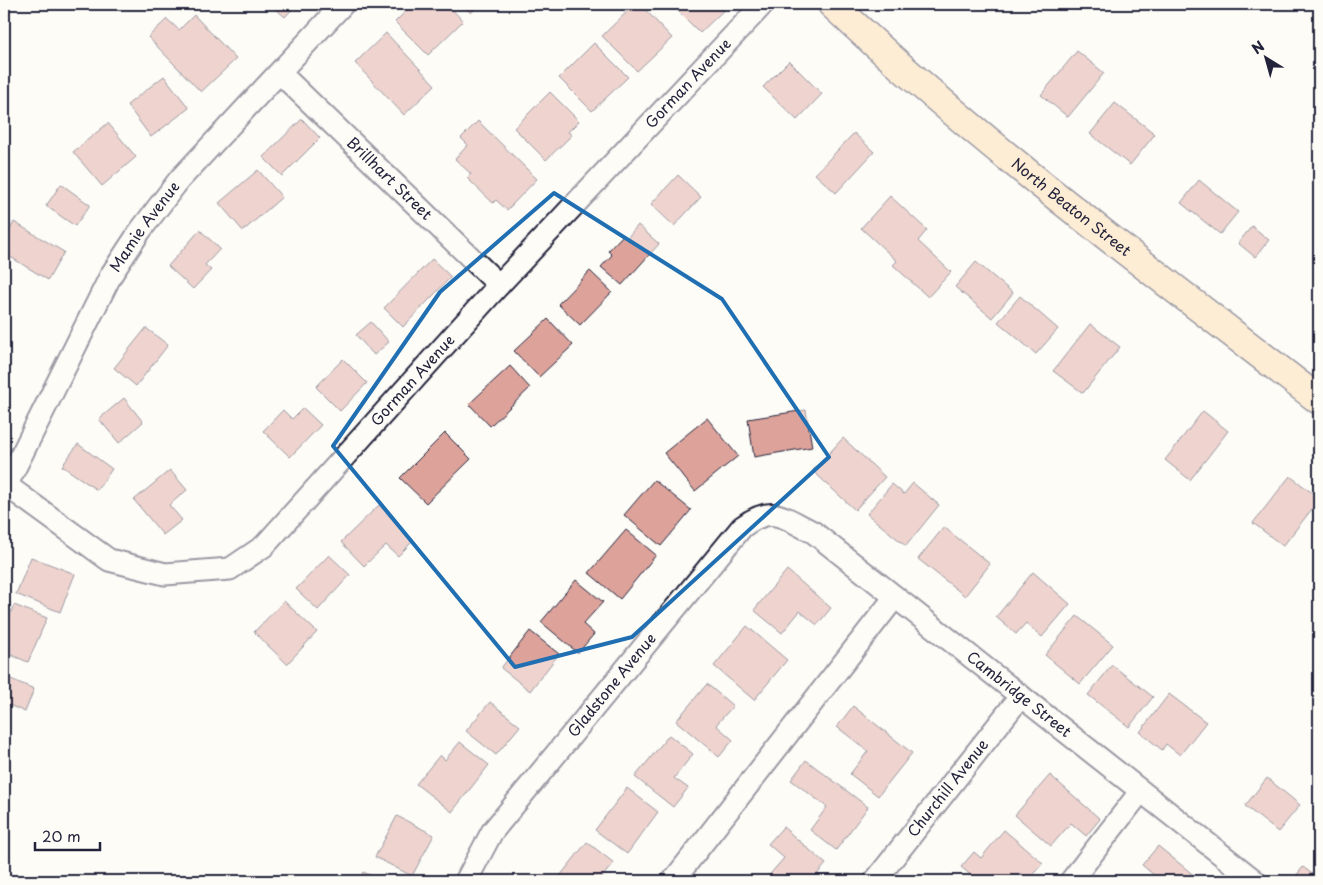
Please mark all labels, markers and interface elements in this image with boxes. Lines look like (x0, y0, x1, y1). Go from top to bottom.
street label: Gorman Avenue (639, 32, 735, 133)
north arrow (1240, 32, 1290, 82)
text: N (1247, 35, 1269, 59)
street label: Brillhart Street (342, 131, 438, 225)
street label: North Beaton Street (1007, 152, 1137, 261)
street label: Mamie Avenue (103, 176, 184, 276)
street label: Gorman Avenue (364, 329, 459, 430)
street label: Gladstone Avenue (561, 627, 661, 741)
street label: Cambridge Street (962, 645, 1077, 742)
street label: Churchill Avenue (901, 733, 993, 841)
scale bar (35, 820, 100, 852)
text: 20 m (42, 824, 81, 847)

